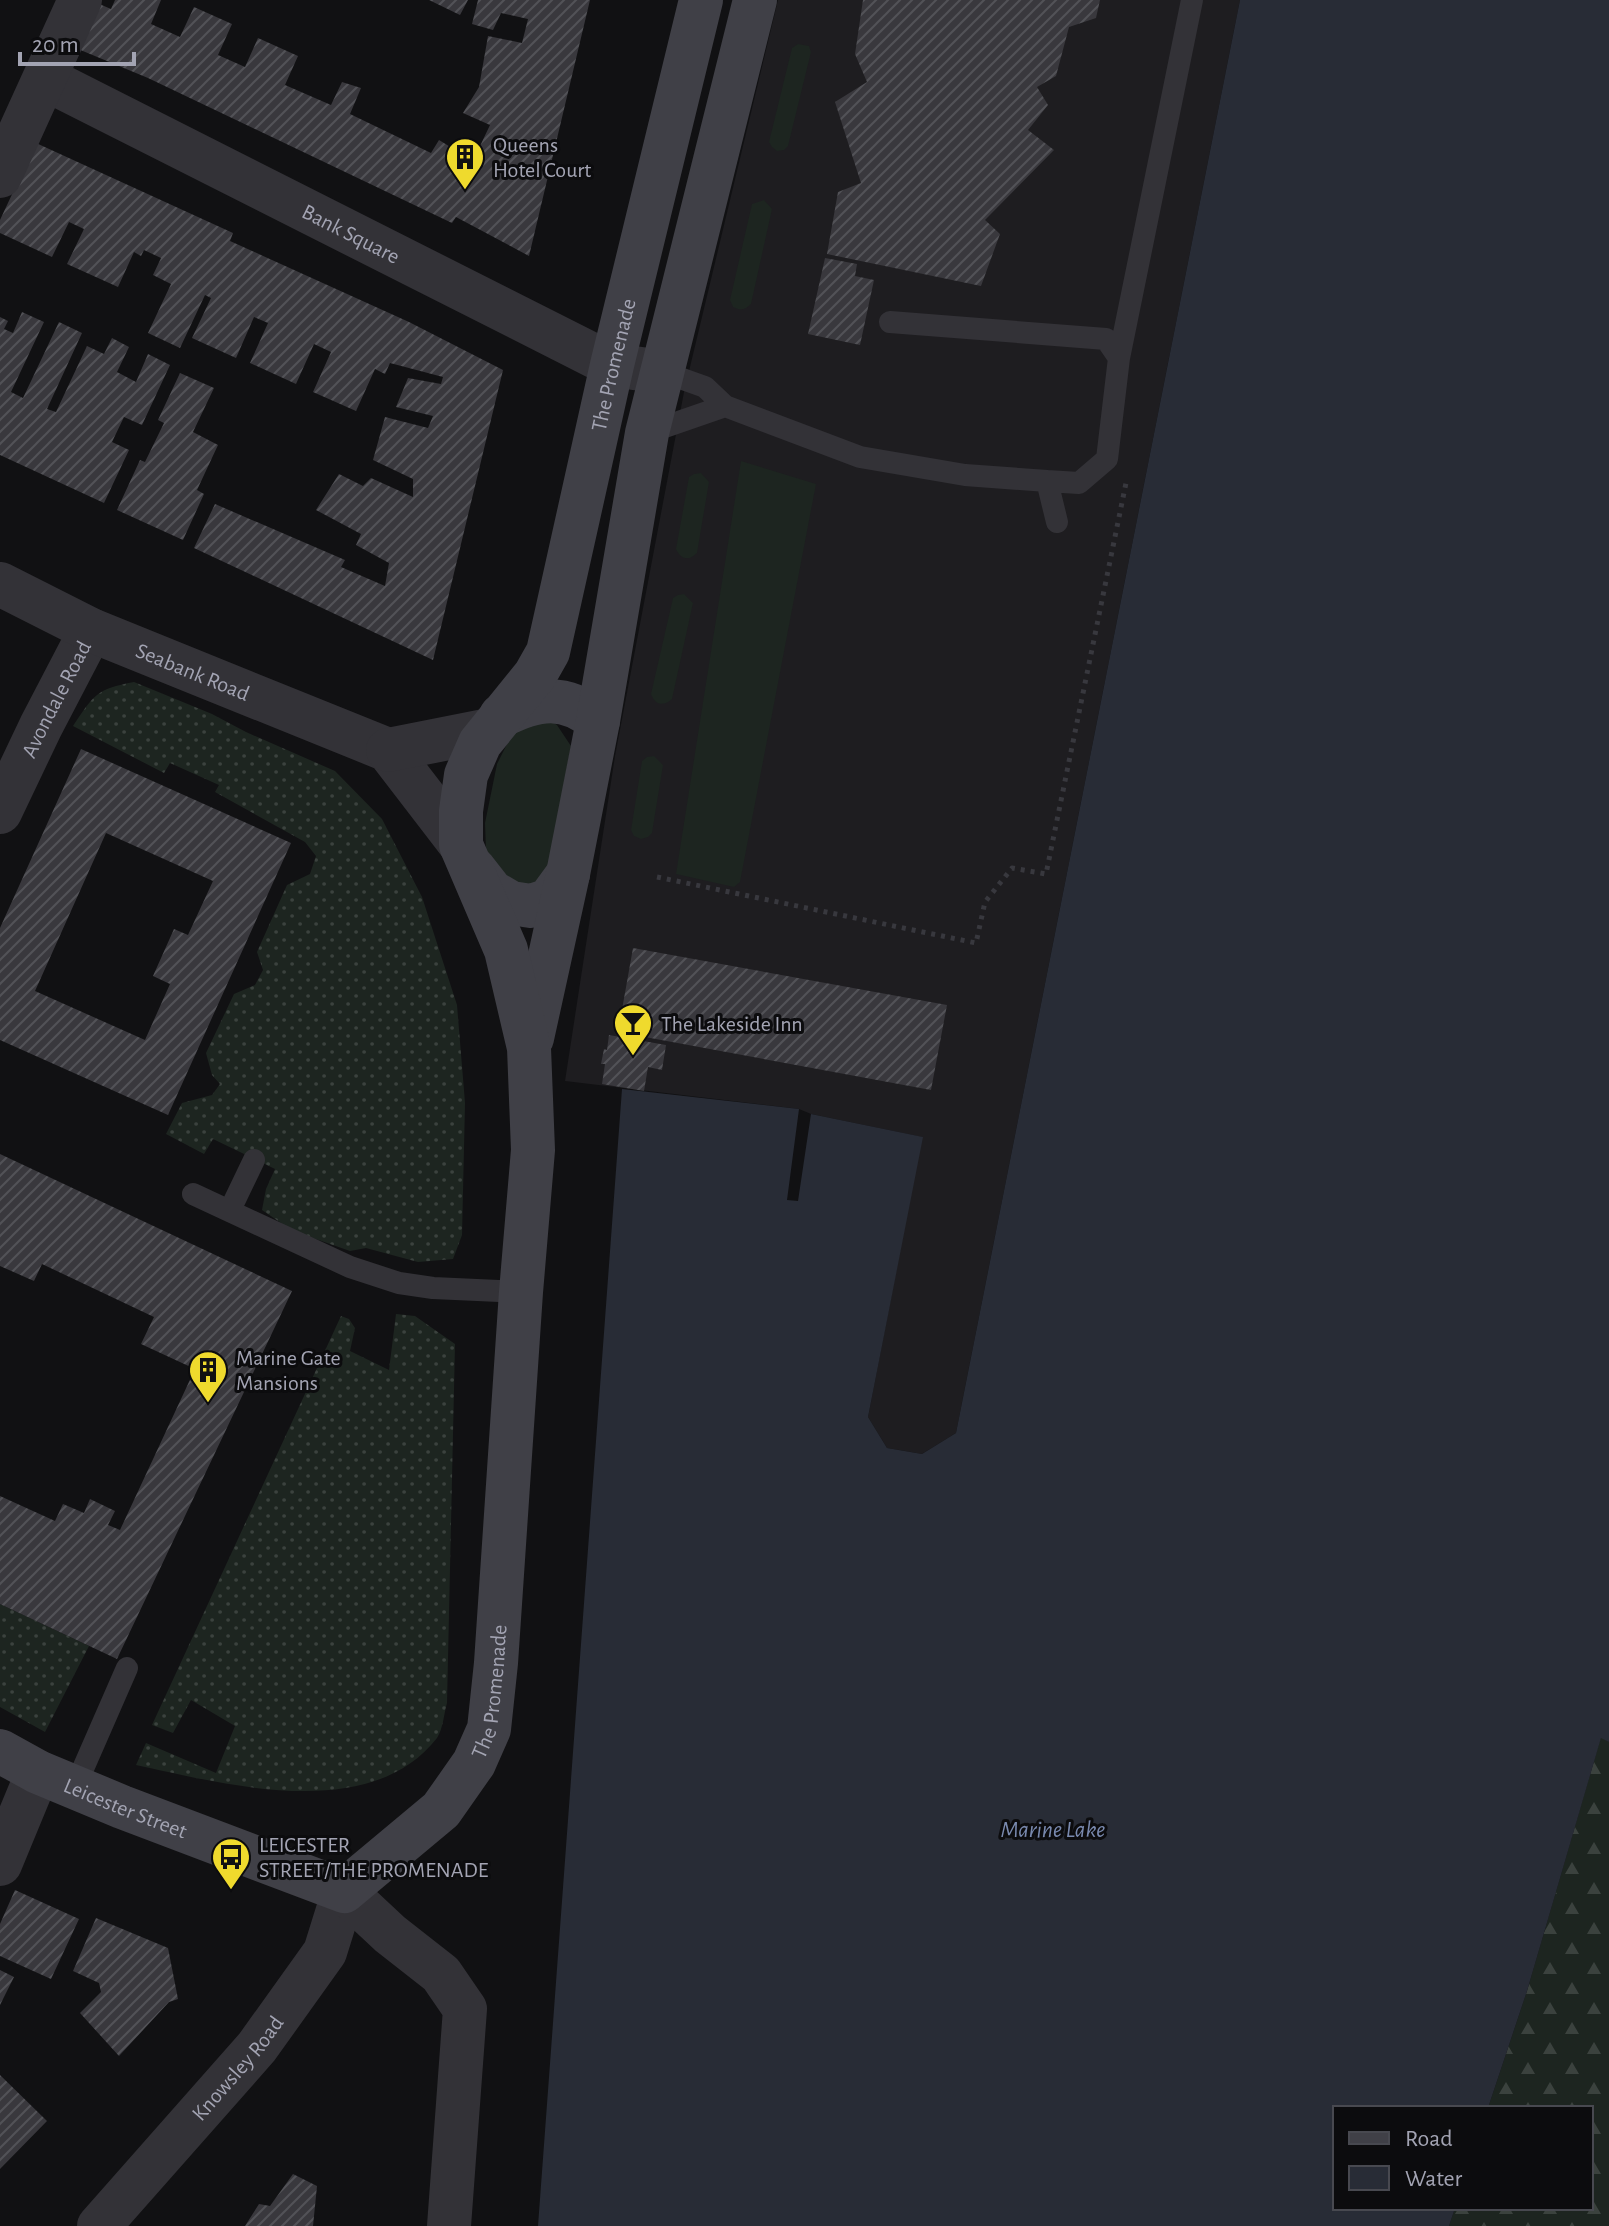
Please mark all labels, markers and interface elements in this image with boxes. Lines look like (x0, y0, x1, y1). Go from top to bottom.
scale bar (20, 16, 134, 66)
text: 20 m (32, 33, 79, 57)
place label: Queens Hotel Court (493, 134, 591, 181)
building icon: Queens Hotel Court (444, 136, 486, 191)
street label: Bank Square (298, 200, 403, 268)
street label: The Promenade (588, 296, 640, 433)
street label: Avondale Road (18, 637, 95, 761)
street label: Seabank Road (133, 639, 253, 705)
bar icon: The Lakeside Inn (612, 1002, 654, 1057)
place label: The Lakeside Inn (661, 1013, 803, 1035)
place label: Marine Gate Mansions (236, 1347, 341, 1394)
building icon: Marine Gate Mansions (187, 1349, 229, 1404)
street label: The Promenade (468, 1624, 511, 1762)
street label: Leicester Street (60, 1774, 190, 1843)
water label: Marine Lake (1001, 1818, 1105, 1842)
place label: LEICESTER STREET/THE PROMENADE (259, 1834, 489, 1881)
bus stop icon: LEICESTER STREET/THE PROMENADE (210, 1836, 252, 1891)
street label: Knowsley Road (188, 2012, 288, 2125)
legend (1333, 2106, 1593, 2210)
text: Road (1405, 2127, 1453, 2151)
text: Water (1405, 2167, 1463, 2191)

